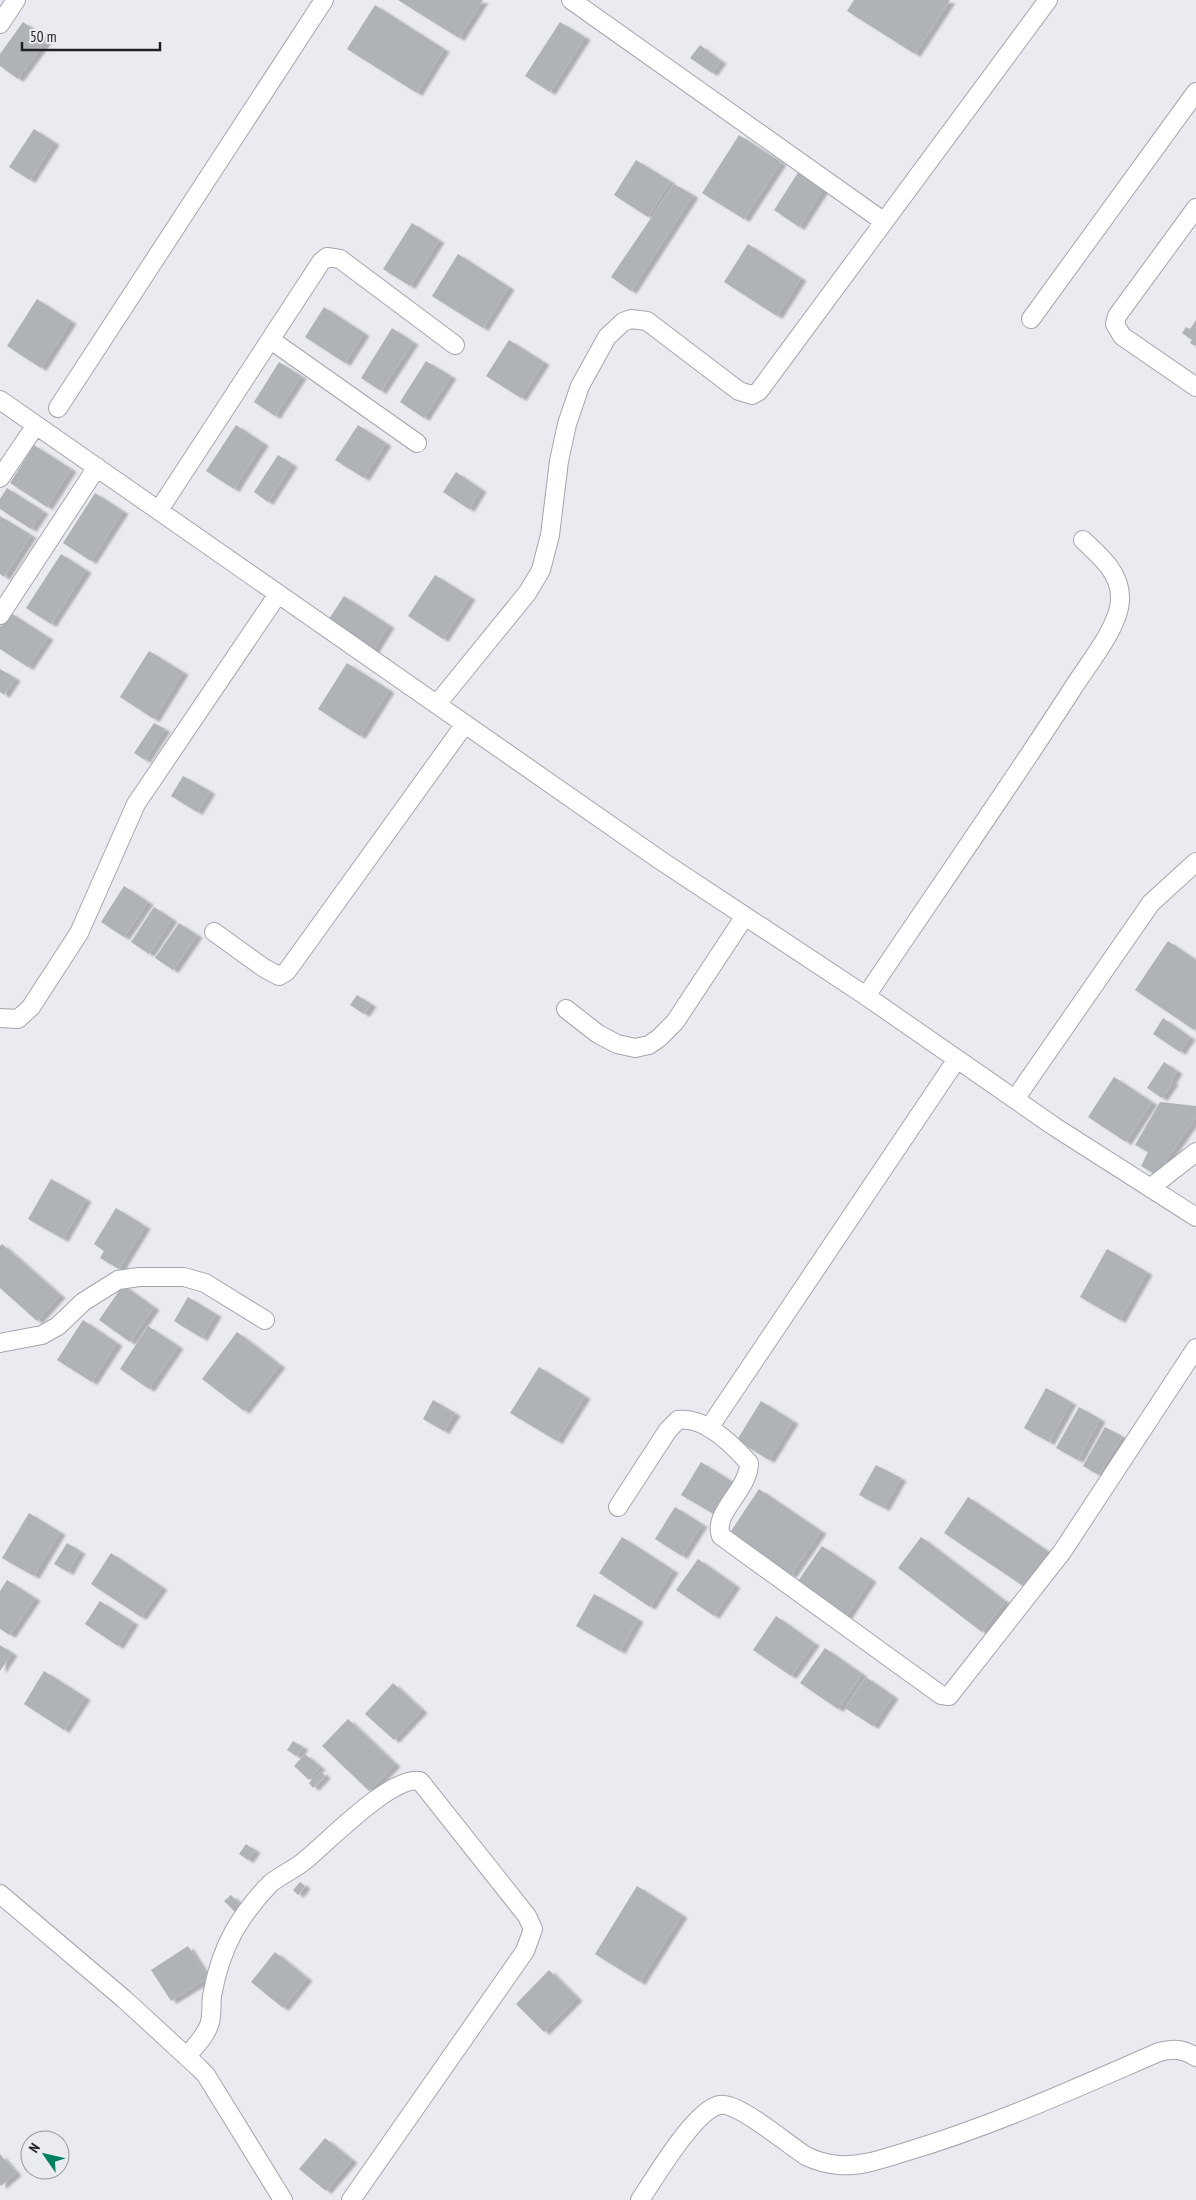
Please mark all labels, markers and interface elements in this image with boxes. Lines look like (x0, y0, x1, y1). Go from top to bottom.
scale bar (22, 20, 160, 52)
text: 50 m (30, 27, 56, 46)
north arrow (20, 2130, 70, 2180)
text: N (25, 2140, 44, 2156)

